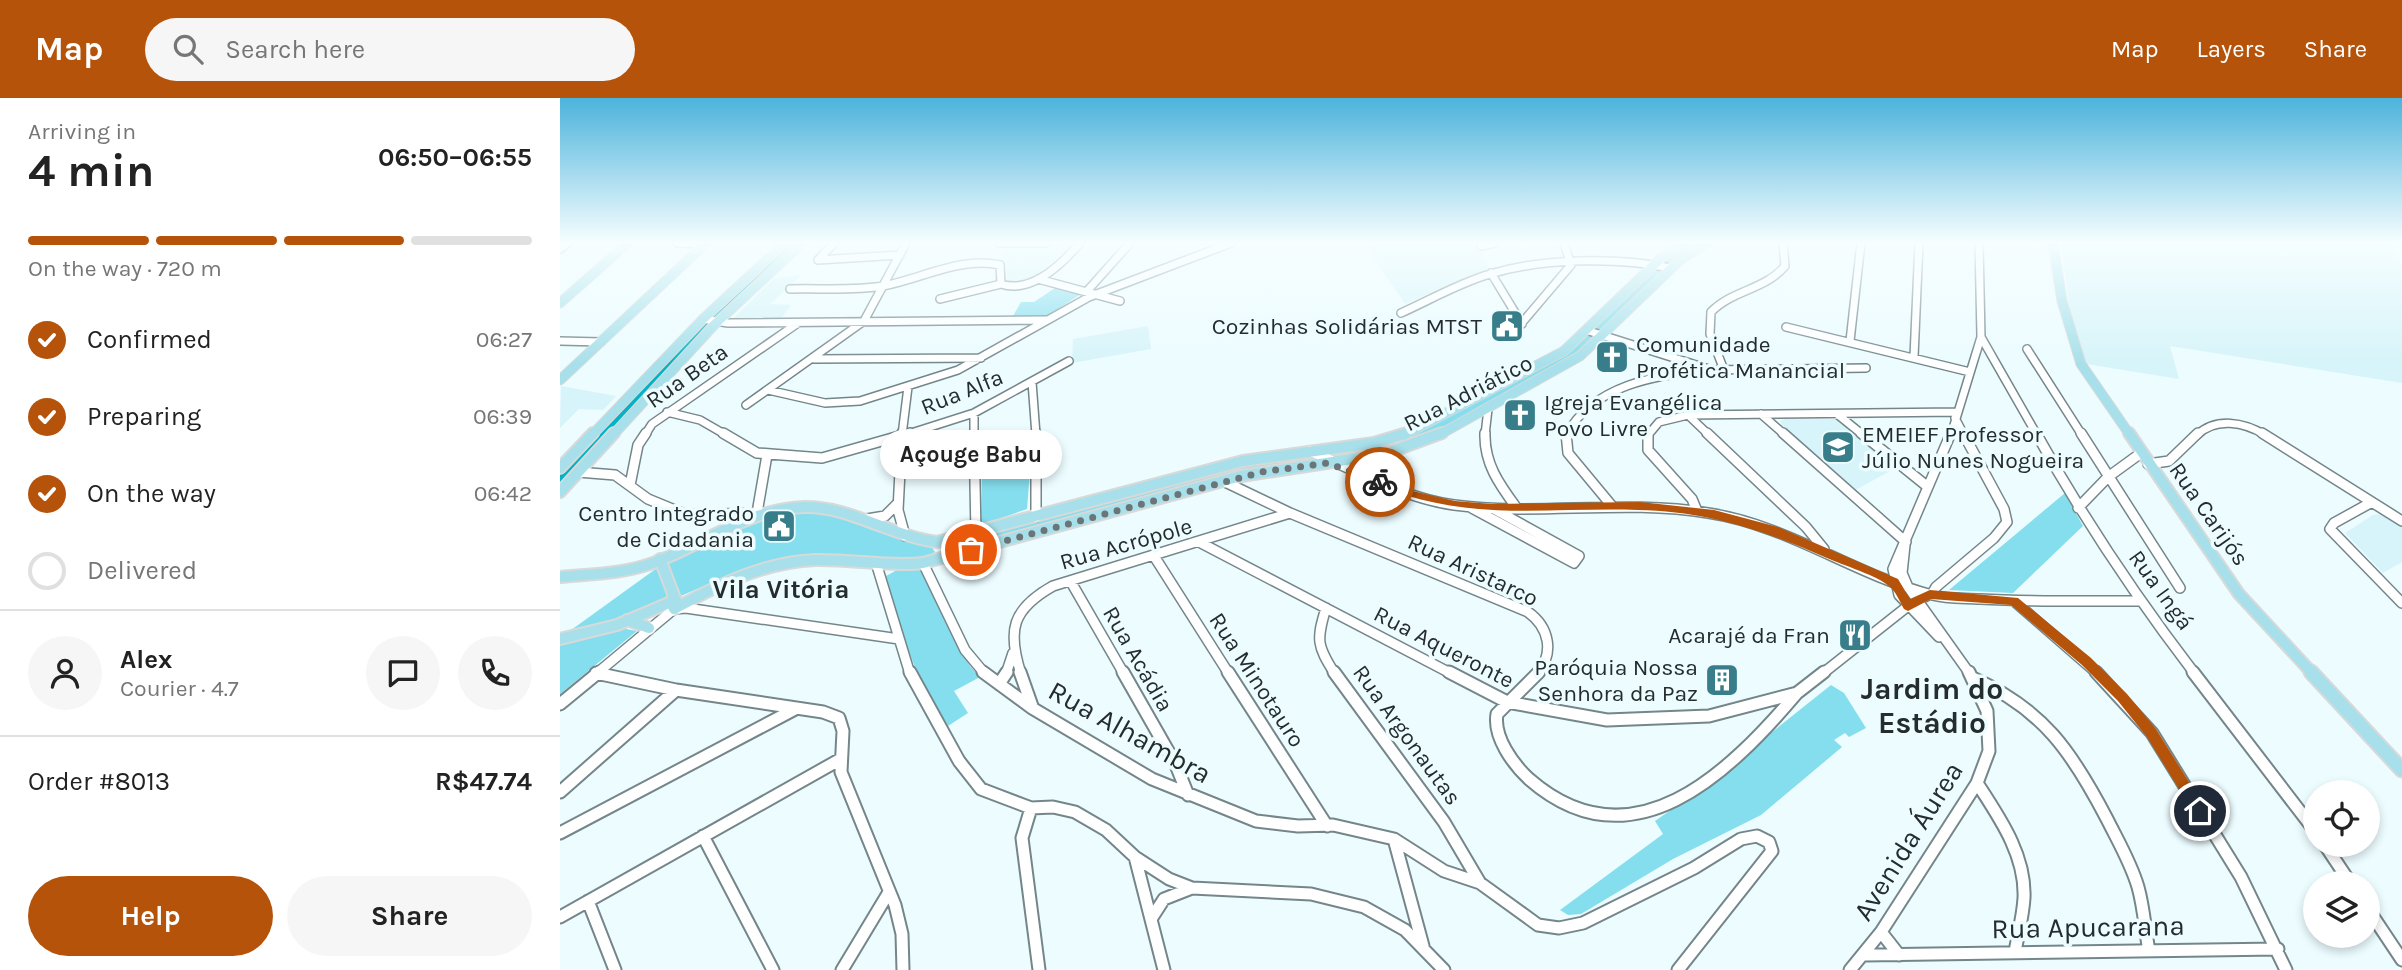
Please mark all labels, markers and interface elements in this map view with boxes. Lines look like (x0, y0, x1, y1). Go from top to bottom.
search box (145, 18, 635, 81)
text: Map (35, 30, 103, 68)
icon: search (169, 30, 207, 68)
text: Search here (225, 34, 365, 65)
text: Map (2111, 35, 2159, 63)
text: Layers (2197, 35, 2266, 63)
text: Share (2304, 35, 2367, 63)
text: Arriving in (28, 118, 136, 145)
text: 06:50–06:55 (378, 142, 532, 173)
text: 4 min (28, 144, 154, 198)
text: On the way · 720 m (28, 255, 222, 282)
public building icon: Cozinhas Solidárias MTST (1488, 307, 1526, 345)
place label: Cozinhas Solidárias MTST (1212, 313, 1482, 340)
icon: check (28, 321, 66, 359)
text: Confirmed (87, 324, 212, 355)
text: 06:27 (476, 326, 532, 353)
place label: Comunidade Profética Manancial (1636, 331, 1845, 384)
street label: Rua Beta (641, 338, 733, 414)
church icon: Comunidade Profética Manancial (1593, 338, 1631, 376)
street label: Rua Adriático (1399, 349, 1537, 437)
street label: Rua Alfa (917, 363, 1007, 421)
place label: Igreja Evangélica Povo Livre (1544, 389, 1723, 442)
church icon: Igreja Evangélica Povo Livre (1501, 396, 1539, 434)
icon: check (28, 398, 66, 436)
text: Preparing (87, 401, 201, 432)
text: 06:39 (473, 403, 532, 430)
place label: EMEIEF Professor Júlio Nunes Nogueira (1862, 421, 2084, 474)
school or university icon: EMEIEF Professor Júlio Nunes Nogueira (1819, 428, 1857, 466)
callout: Açouge Babu (880, 431, 1062, 480)
text: Açouge Babu (900, 441, 1042, 468)
courier (1345, 447, 1415, 517)
street label: Rua Carijós (2164, 457, 2254, 571)
icon: bike (1361, 463, 1399, 501)
icon: check (28, 475, 66, 513)
text: On the way (87, 478, 216, 509)
text: 06:42 (474, 480, 532, 507)
place label: Centro Integrado de Cidadania (578, 500, 754, 553)
public building icon: Centro Integrado de Cidadania (760, 507, 798, 545)
street label: Rua Acrópole (1057, 512, 1195, 576)
pin (941, 520, 1001, 580)
street label: Rua Aristarco (1404, 528, 1542, 612)
icon: bag (952, 531, 990, 569)
street label: Rua Ingá (2123, 545, 2199, 635)
text: Delivered (87, 555, 197, 586)
district label: Vila Vitória (712, 574, 850, 605)
street label: Rua Aqueronte (1369, 600, 1519, 694)
street label: Rua Acádia (1097, 602, 1179, 716)
street label: Rua Minotauro (1203, 608, 1311, 752)
restaurant icon: Acarajé da Fran (1836, 616, 1874, 654)
place label: Acarajé da Fran (1668, 622, 1830, 649)
button: person (28, 636, 102, 710)
button: chat (366, 636, 440, 710)
button: phone (458, 636, 532, 710)
text: Alex (120, 644, 172, 675)
place label: Paróquia Nossa Senhora da Paz (1534, 654, 1698, 707)
street label: Rua Argonautas (1347, 660, 1467, 810)
building icon: Paróquia Nossa Senhora da Paz (1703, 661, 1741, 699)
district label: Jardim do Estádio (1861, 671, 2003, 741)
street label: Rua Alhambra (1043, 674, 1217, 790)
text: Courier · 4.7 (120, 675, 239, 702)
street label: Avenida Áurea (1845, 755, 1970, 926)
text: Order #8013 (28, 766, 170, 797)
text: R$47.74 (435, 766, 532, 797)
map controls (2303, 780, 2380, 948)
button: locate (2303, 780, 2380, 857)
pin (2170, 781, 2230, 841)
icon: home (2181, 792, 2219, 830)
button: layers (2303, 871, 2380, 948)
button: Help (28, 876, 273, 956)
button: Share (287, 876, 532, 956)
street label: Rua Apucarana (1991, 909, 2185, 945)

